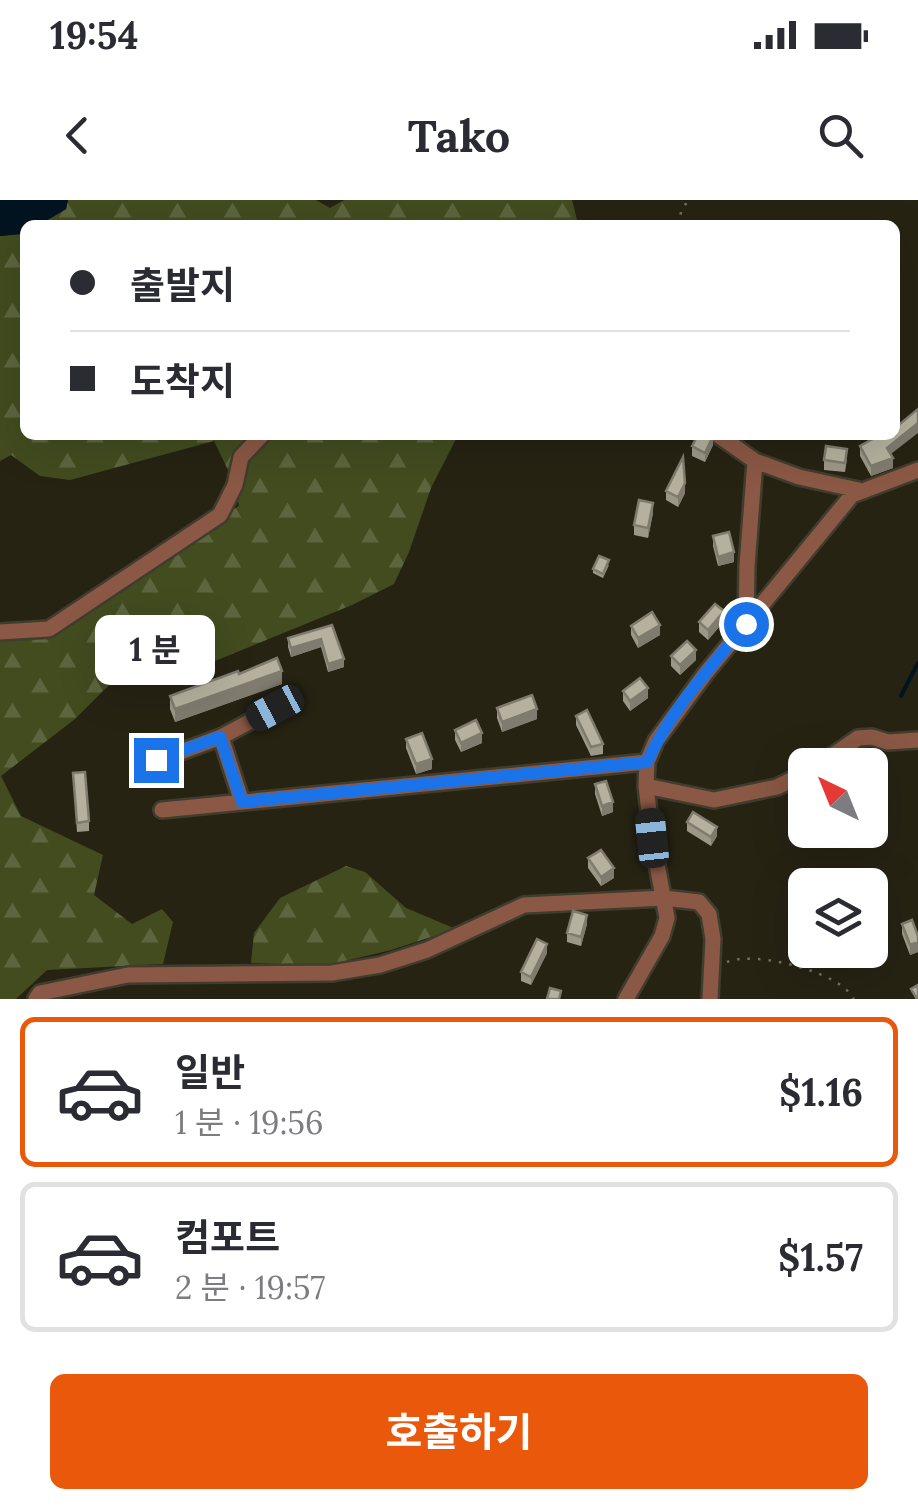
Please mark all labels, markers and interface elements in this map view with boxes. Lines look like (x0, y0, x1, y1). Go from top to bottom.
text: 19:54 (50, 11, 139, 59)
text: Tako (408, 107, 510, 164)
icon: back (50, 108, 105, 163)
icon: search (813, 108, 868, 163)
text: 출발지 (130, 261, 235, 309)
text: 도착지 (130, 357, 235, 405)
route start (724, 602, 769, 647)
callout: 1 분 (96, 615, 216, 685)
text: 1 분 (130, 629, 180, 670)
car (241, 681, 309, 735)
route end (134, 738, 179, 783)
north arrow (788, 748, 888, 848)
map controls (788, 748, 888, 968)
car (634, 807, 670, 869)
button: layers (788, 868, 888, 968)
icon: car (55, 1047, 145, 1137)
text: 일반 (175, 1048, 245, 1096)
text: $1.16 (779, 1068, 863, 1116)
text: 1 분 · 19:56 (175, 1102, 323, 1143)
icon: car (55, 1212, 145, 1302)
text: 컴포트 (175, 1213, 280, 1261)
text: $1.57 (778, 1233, 863, 1281)
text: 2 분 · 19:57 (175, 1267, 325, 1308)
button: 호출하기 (50, 1374, 868, 1489)

